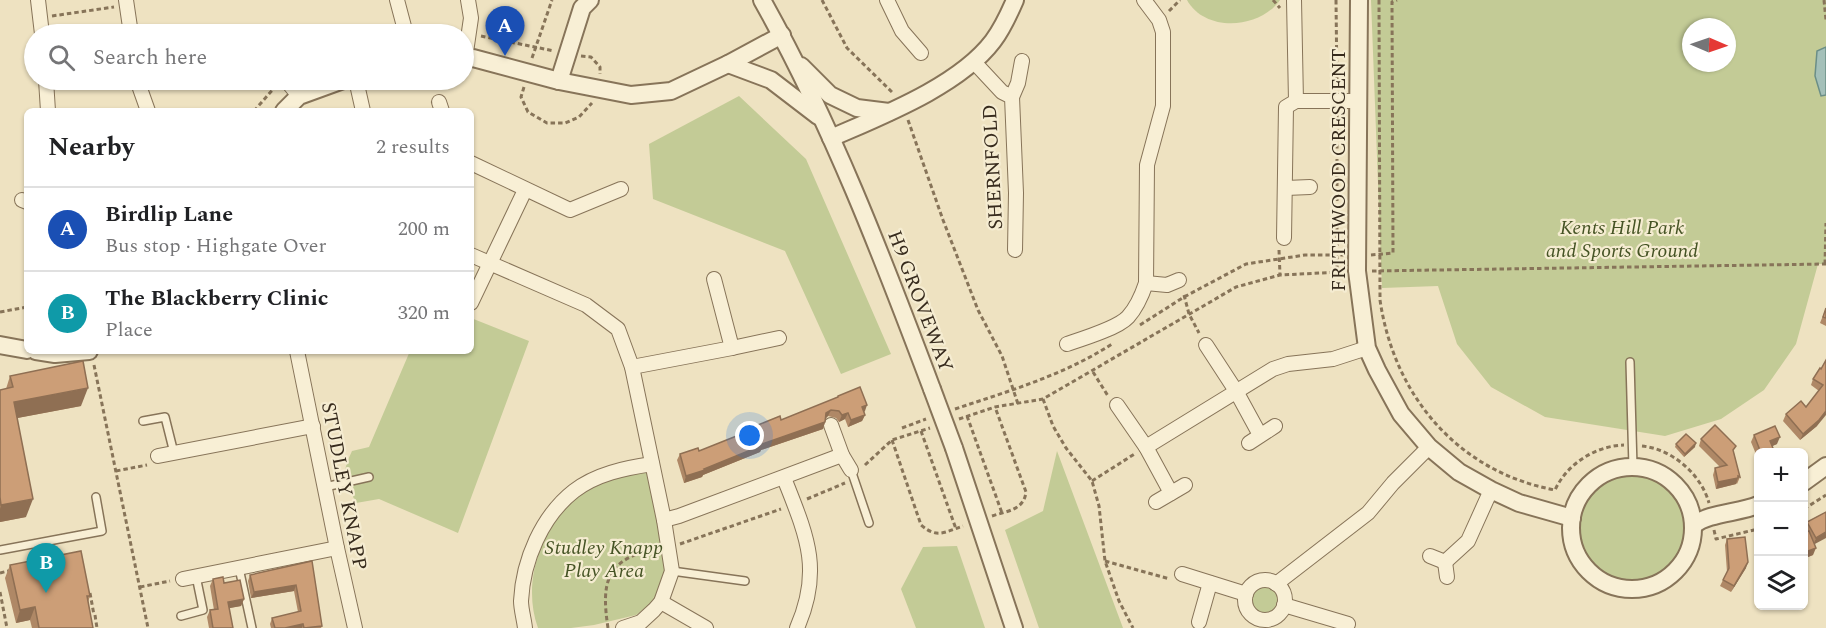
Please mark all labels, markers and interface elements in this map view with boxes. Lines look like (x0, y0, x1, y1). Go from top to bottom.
pin: A (486, 7, 524, 56)
north arrow (1682, 18, 1736, 72)
search box (24, 24, 474, 90)
icon: search (45, 41, 78, 74)
text: Search here (93, 41, 207, 74)
street label: FRITHWOOD CRESCENT (1324, 48, 1354, 292)
street label: SHERNFOLD (975, 104, 1011, 230)
text: Nearby (48, 127, 134, 167)
text: 2 results (376, 132, 450, 162)
text: Birdlip Lane (105, 198, 233, 231)
park label: Kents Hill Park and Sports Ground (1546, 213, 1698, 266)
text: A (60, 214, 75, 244)
text: 200 m (398, 214, 450, 244)
street label: H9 GROVEWAY (879, 226, 961, 377)
text: Bus stop · Highgate Over (105, 231, 326, 261)
text: The Blackberry Clinic (105, 282, 328, 315)
text: B (60, 298, 75, 328)
text: 320 m (398, 298, 450, 328)
text: Place (105, 315, 153, 345)
street label: STUDLEY KNAPP (313, 400, 375, 573)
your location (735, 421, 764, 450)
map controls (1754, 448, 1808, 610)
button: + (1754, 448, 1808, 502)
button: − (1754, 502, 1808, 556)
park label: Studley Knapp Play Area (545, 533, 663, 586)
pin: B (26, 544, 66, 593)
button: layers (1754, 556, 1808, 610)

